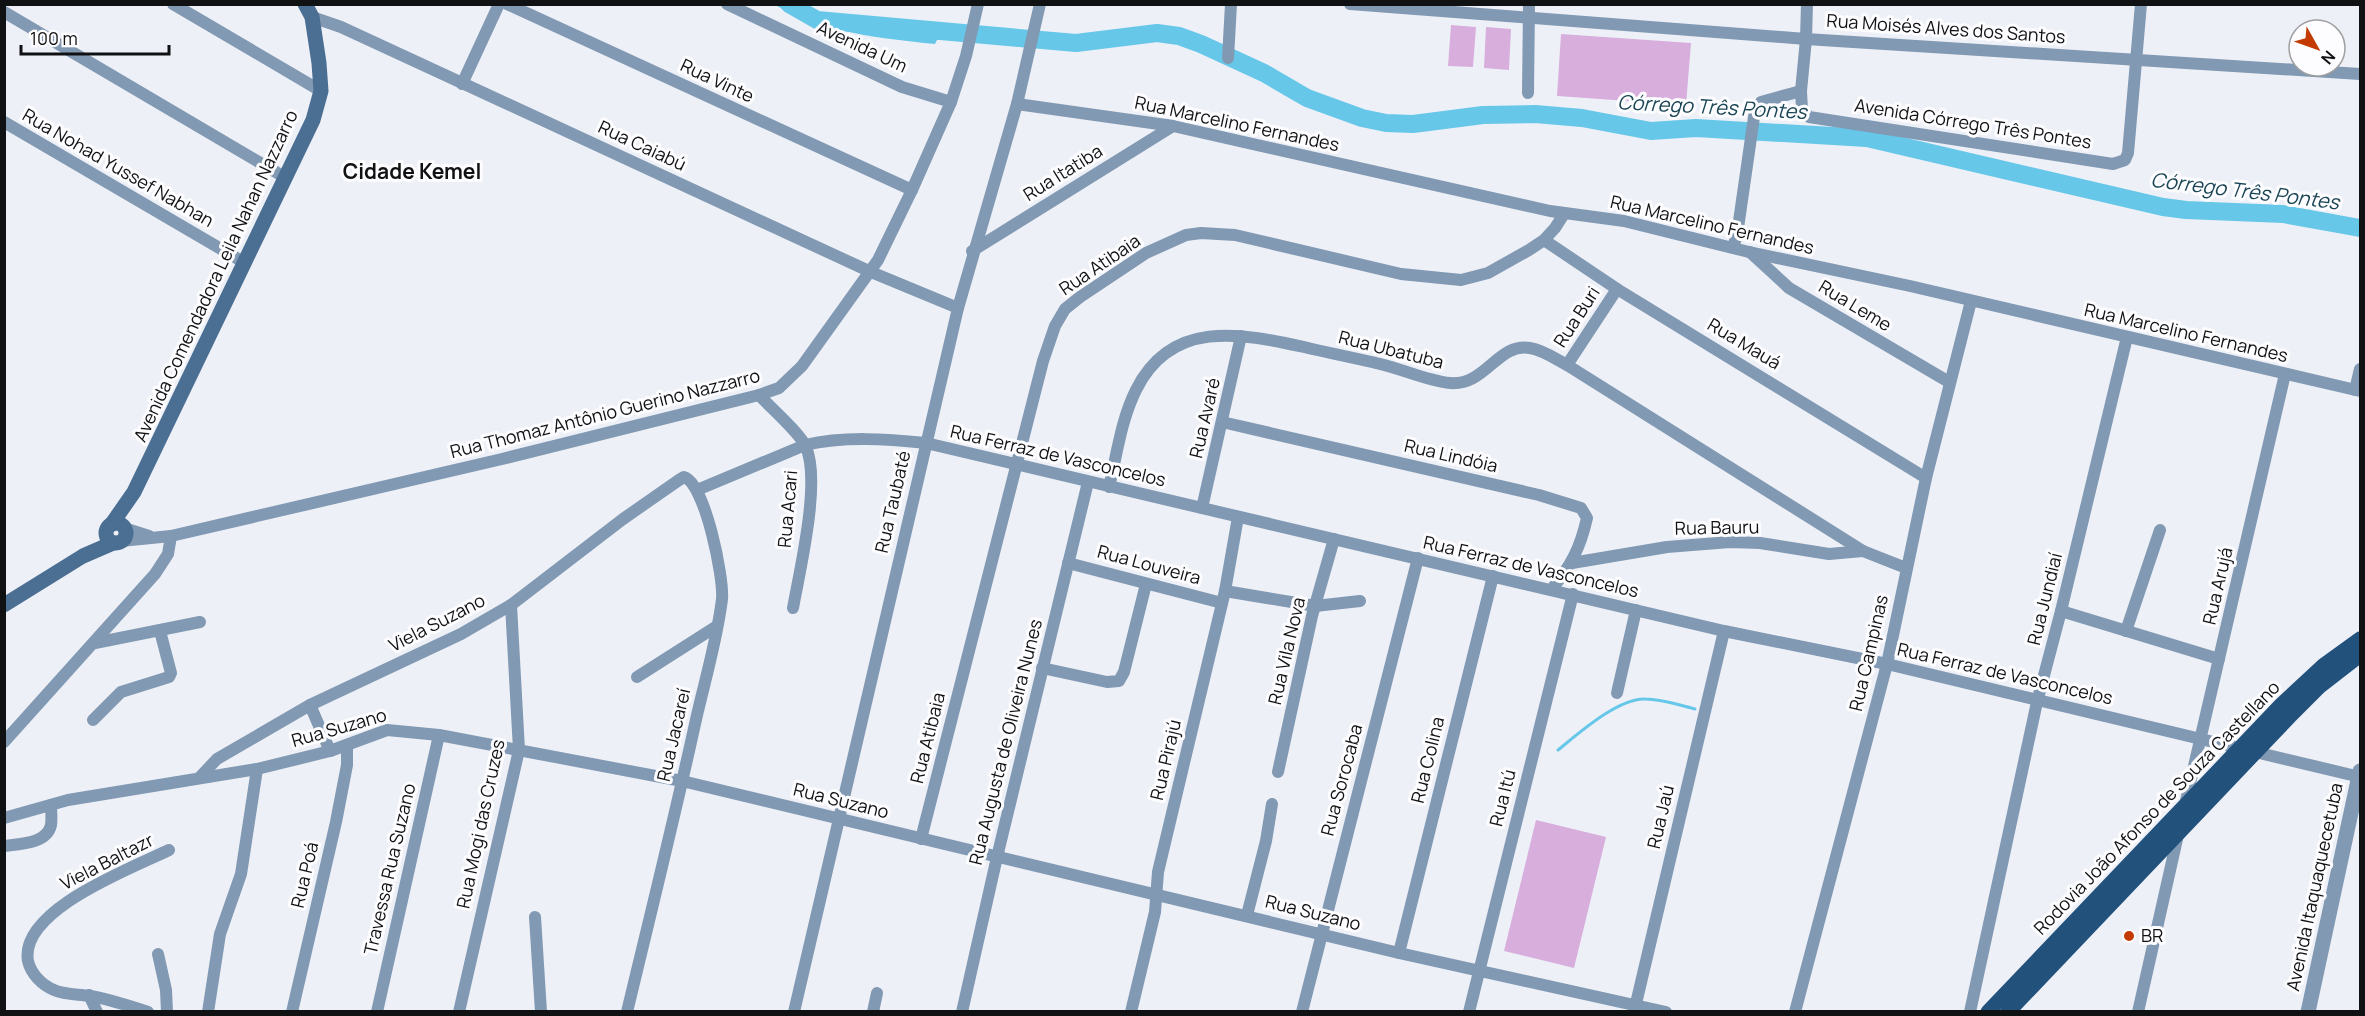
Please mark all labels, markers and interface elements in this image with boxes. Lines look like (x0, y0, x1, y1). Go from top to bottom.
street label: Rua Moisés Alves dos Santos (1826, 8, 2066, 48)
street label: Avenida Um (813, 15, 911, 77)
scale bar (21, 18, 170, 56)
north arrow (2287, 18, 2347, 78)
text: 100 m (30, 26, 78, 50)
text: N (2316, 46, 2341, 69)
street label: Rua Vinte (677, 53, 758, 108)
water label: Córrego Três Pontes (1617, 88, 1809, 125)
street label: Rua Marcelino Fernandes (1133, 90, 1342, 156)
street label: Avenida Córrego Três Pontes (1853, 92, 2093, 154)
street label: Rua Nohad Yussef Nabhan (18, 102, 219, 232)
street label: Avenida Comendadora Leila Nahan Nazzarro (127, 106, 303, 445)
street label: Rua Caiabú (595, 114, 690, 176)
street label: Rua Itatiba (1018, 138, 1107, 206)
district label: Cidade Kemel (343, 157, 481, 185)
water label: Córrego Três Pontes (2149, 166, 2342, 216)
street label: Rua Marcelino Fernandes (1608, 189, 1816, 259)
street label: Rua Atibaia (1054, 228, 1145, 300)
street label: Rua Leme (1815, 274, 1896, 336)
street label: Rua Buri (1548, 281, 1605, 352)
street label: Rua Marcelino Fernandes (2082, 297, 2290, 367)
street label: Rua Mauá (1703, 312, 1786, 374)
street label: Rua Ubatuba (1336, 324, 1446, 374)
street label: Rua Thomaz Antônio Guerino Nazzarro (447, 363, 762, 463)
street label: Rua Avaré (1183, 375, 1225, 460)
street label: Rua Ferraz de Vasconcelos (948, 419, 1168, 492)
street label: Rua Lindóia (1402, 433, 1500, 477)
street label: Rua Taubaté (869, 448, 915, 555)
street label: Rua Acari (772, 469, 802, 549)
street label: Rua Bauru (1675, 514, 1759, 540)
street label: Rua Ferraz de Vasconcelos (1421, 530, 1641, 603)
street label: Rua Louveira (1095, 539, 1203, 589)
street label: Rua Arujá (2196, 545, 2238, 627)
street label: Rua Jundiaí (2021, 550, 2067, 647)
street label: Viela Suzano (384, 588, 489, 657)
street label: Rua Campinas (1843, 592, 1893, 713)
street label: Rua Vila Nova (1262, 595, 1310, 707)
street label: Rua Augusta de Oliveira Nunes (963, 616, 1047, 867)
street label: Rua Ferraz de Vasconcelos (1895, 637, 2115, 710)
street label: Rodovia João Afonso de Souza Castellano (2028, 675, 2285, 939)
street label: Rua Jacareí (651, 686, 695, 784)
street label: Rua Atibaia (904, 690, 950, 786)
street label: Rua Suzano (288, 702, 389, 752)
street label: Rua Colina (1405, 714, 1449, 805)
street label: Rua Pirajú (1144, 717, 1186, 802)
street label: Rua Sorocaba (1315, 721, 1367, 838)
street label: Rua Mogi das Cruzes (450, 737, 510, 911)
street label: Rua Itú (1483, 767, 1521, 829)
street label: Rua Suzano (791, 777, 892, 823)
street label: Avenida Itaquaquecetuba (2280, 780, 2348, 993)
street label: Travessa Rua Suzano (358, 781, 420, 957)
street label: Rua Jaú (1641, 783, 1679, 851)
street label: Viela Baltazr (56, 827, 158, 895)
street label: Rua Poá (285, 839, 323, 910)
street label: Rua Suzano (1263, 889, 1364, 935)
place label: BR (2141, 923, 2163, 947)
marker: BR (2122, 929, 2136, 943)

